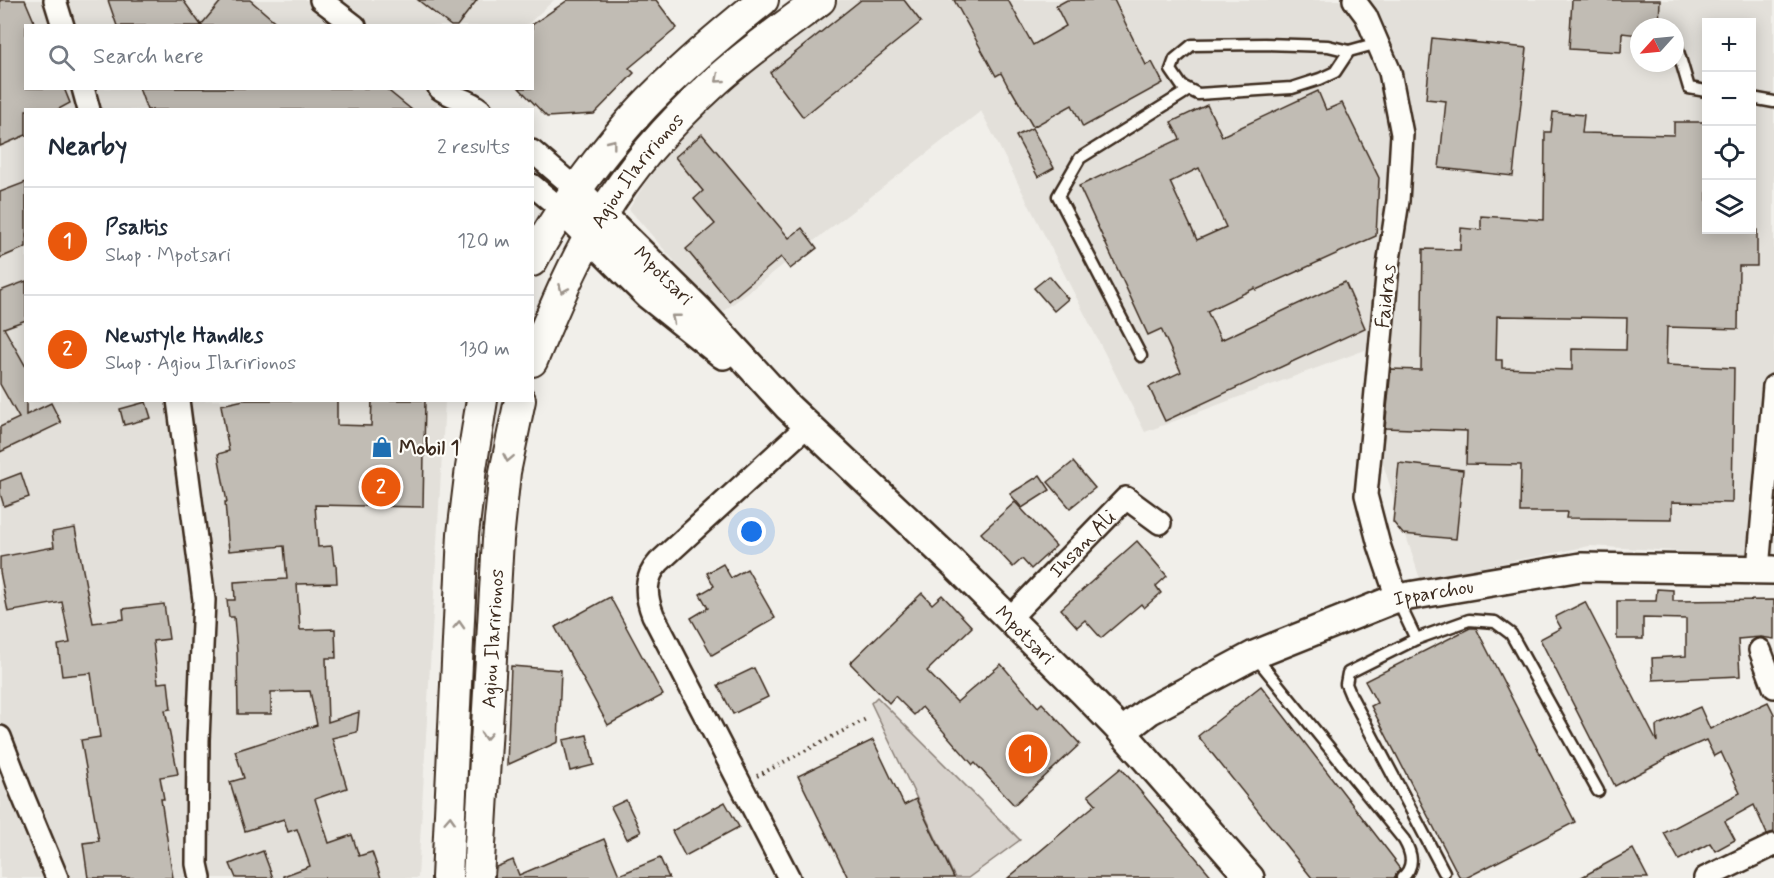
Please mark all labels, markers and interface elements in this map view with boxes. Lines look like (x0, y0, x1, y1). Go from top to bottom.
north arrow (1630, 18, 1684, 72)
map controls (1702, 18, 1756, 234)
button: + (1702, 18, 1756, 72)
search box (24, 24, 534, 90)
icon: search (45, 41, 78, 74)
text: Search here (93, 43, 204, 71)
one-way arrow (715, 72, 726, 83)
button: − (1702, 72, 1756, 126)
street label: Agiou Ilaririonos (585, 107, 691, 234)
button: locate (1702, 126, 1756, 180)
text: Nearby (48, 130, 127, 164)
text: 2 results (437, 134, 510, 161)
one-way arrow (605, 139, 616, 150)
button: layers (1702, 180, 1756, 234)
text: Psaltis (105, 214, 168, 242)
text: 1 (63, 228, 72, 255)
text: 120 m (457, 228, 510, 255)
street label: Mpotsari (627, 241, 698, 312)
text: Shop · Mpotsari (105, 242, 231, 269)
street label: Faidras (1370, 263, 1403, 330)
one-way arrow (558, 282, 570, 293)
one-way arrow (671, 314, 682, 325)
text: Newstyle Handles (105, 322, 263, 350)
text: 2 (63, 336, 72, 363)
text: 130 m (459, 336, 510, 363)
text: Shop · Agiou Ilaririonos (105, 350, 296, 377)
shop icon: Mobil 1 (370, 435, 394, 459)
place label: Mobil 1 (399, 435, 459, 462)
one-way arrow (502, 452, 515, 462)
pin: 2 (362, 464, 400, 510)
street label: Ihsan Ali (1044, 505, 1122, 584)
your location (737, 517, 766, 546)
street label: Agiou Ilaririonos (476, 568, 511, 709)
street label: Ipparchou (1391, 573, 1476, 613)
street label: Mpotsari (988, 600, 1060, 671)
one-way arrow (453, 620, 466, 629)
one-way arrow (480, 731, 493, 740)
pin: 1 (1008, 732, 1048, 777)
one-way arrow (443, 815, 456, 824)

